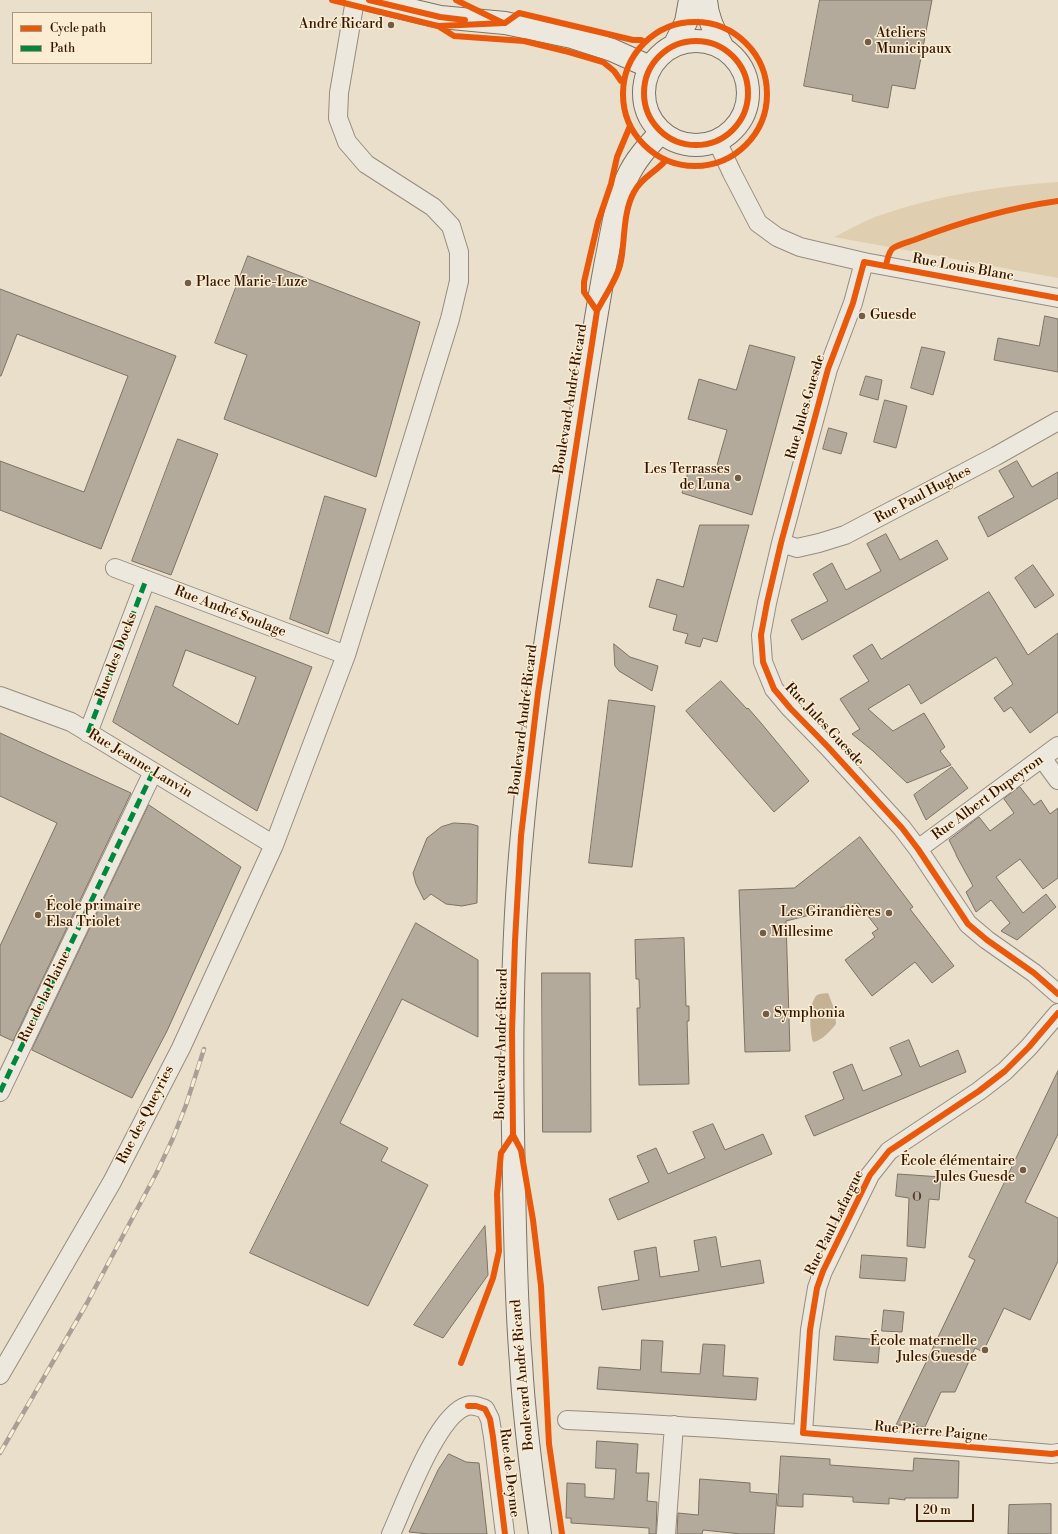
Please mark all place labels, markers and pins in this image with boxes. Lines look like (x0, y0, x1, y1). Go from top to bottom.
place label: André Ricard (299, 17, 383, 33)
marker: André Ricard (386, 20, 396, 30)
place label: Ateliers Municipaux (876, 26, 951, 58)
marker: Ateliers Municipaux (863, 37, 873, 47)
place label: Place Marie-Luze (196, 275, 308, 291)
marker: Place Marie-Luze (183, 278, 193, 288)
place label: Guesde (870, 308, 917, 324)
marker: Guesde (857, 311, 867, 321)
place label: Les Terrasses de Luna (644, 462, 730, 494)
marker: Les Terrasses de Luna (733, 473, 743, 483)
place label: École primaire Elsa Triolet (46, 899, 141, 932)
place label: Les Girandières (781, 905, 881, 921)
marker: Les Girandières (884, 908, 894, 918)
marker: École primaire Elsa Triolet (33, 910, 43, 920)
place label: Millesime (771, 925, 833, 941)
marker: Millesime (758, 928, 768, 938)
place label: Symphonia (774, 1006, 845, 1022)
marker: Symphonia (761, 1009, 771, 1019)
place label: École élémentaire Jules Guesde (900, 1154, 1015, 1186)
marker: École élémentaire Jules Guesde (1018, 1165, 1028, 1175)
place label: École maternelle Jules Guesde (870, 1334, 977, 1366)
marker: École maternelle Jules Guesde (980, 1345, 990, 1355)

